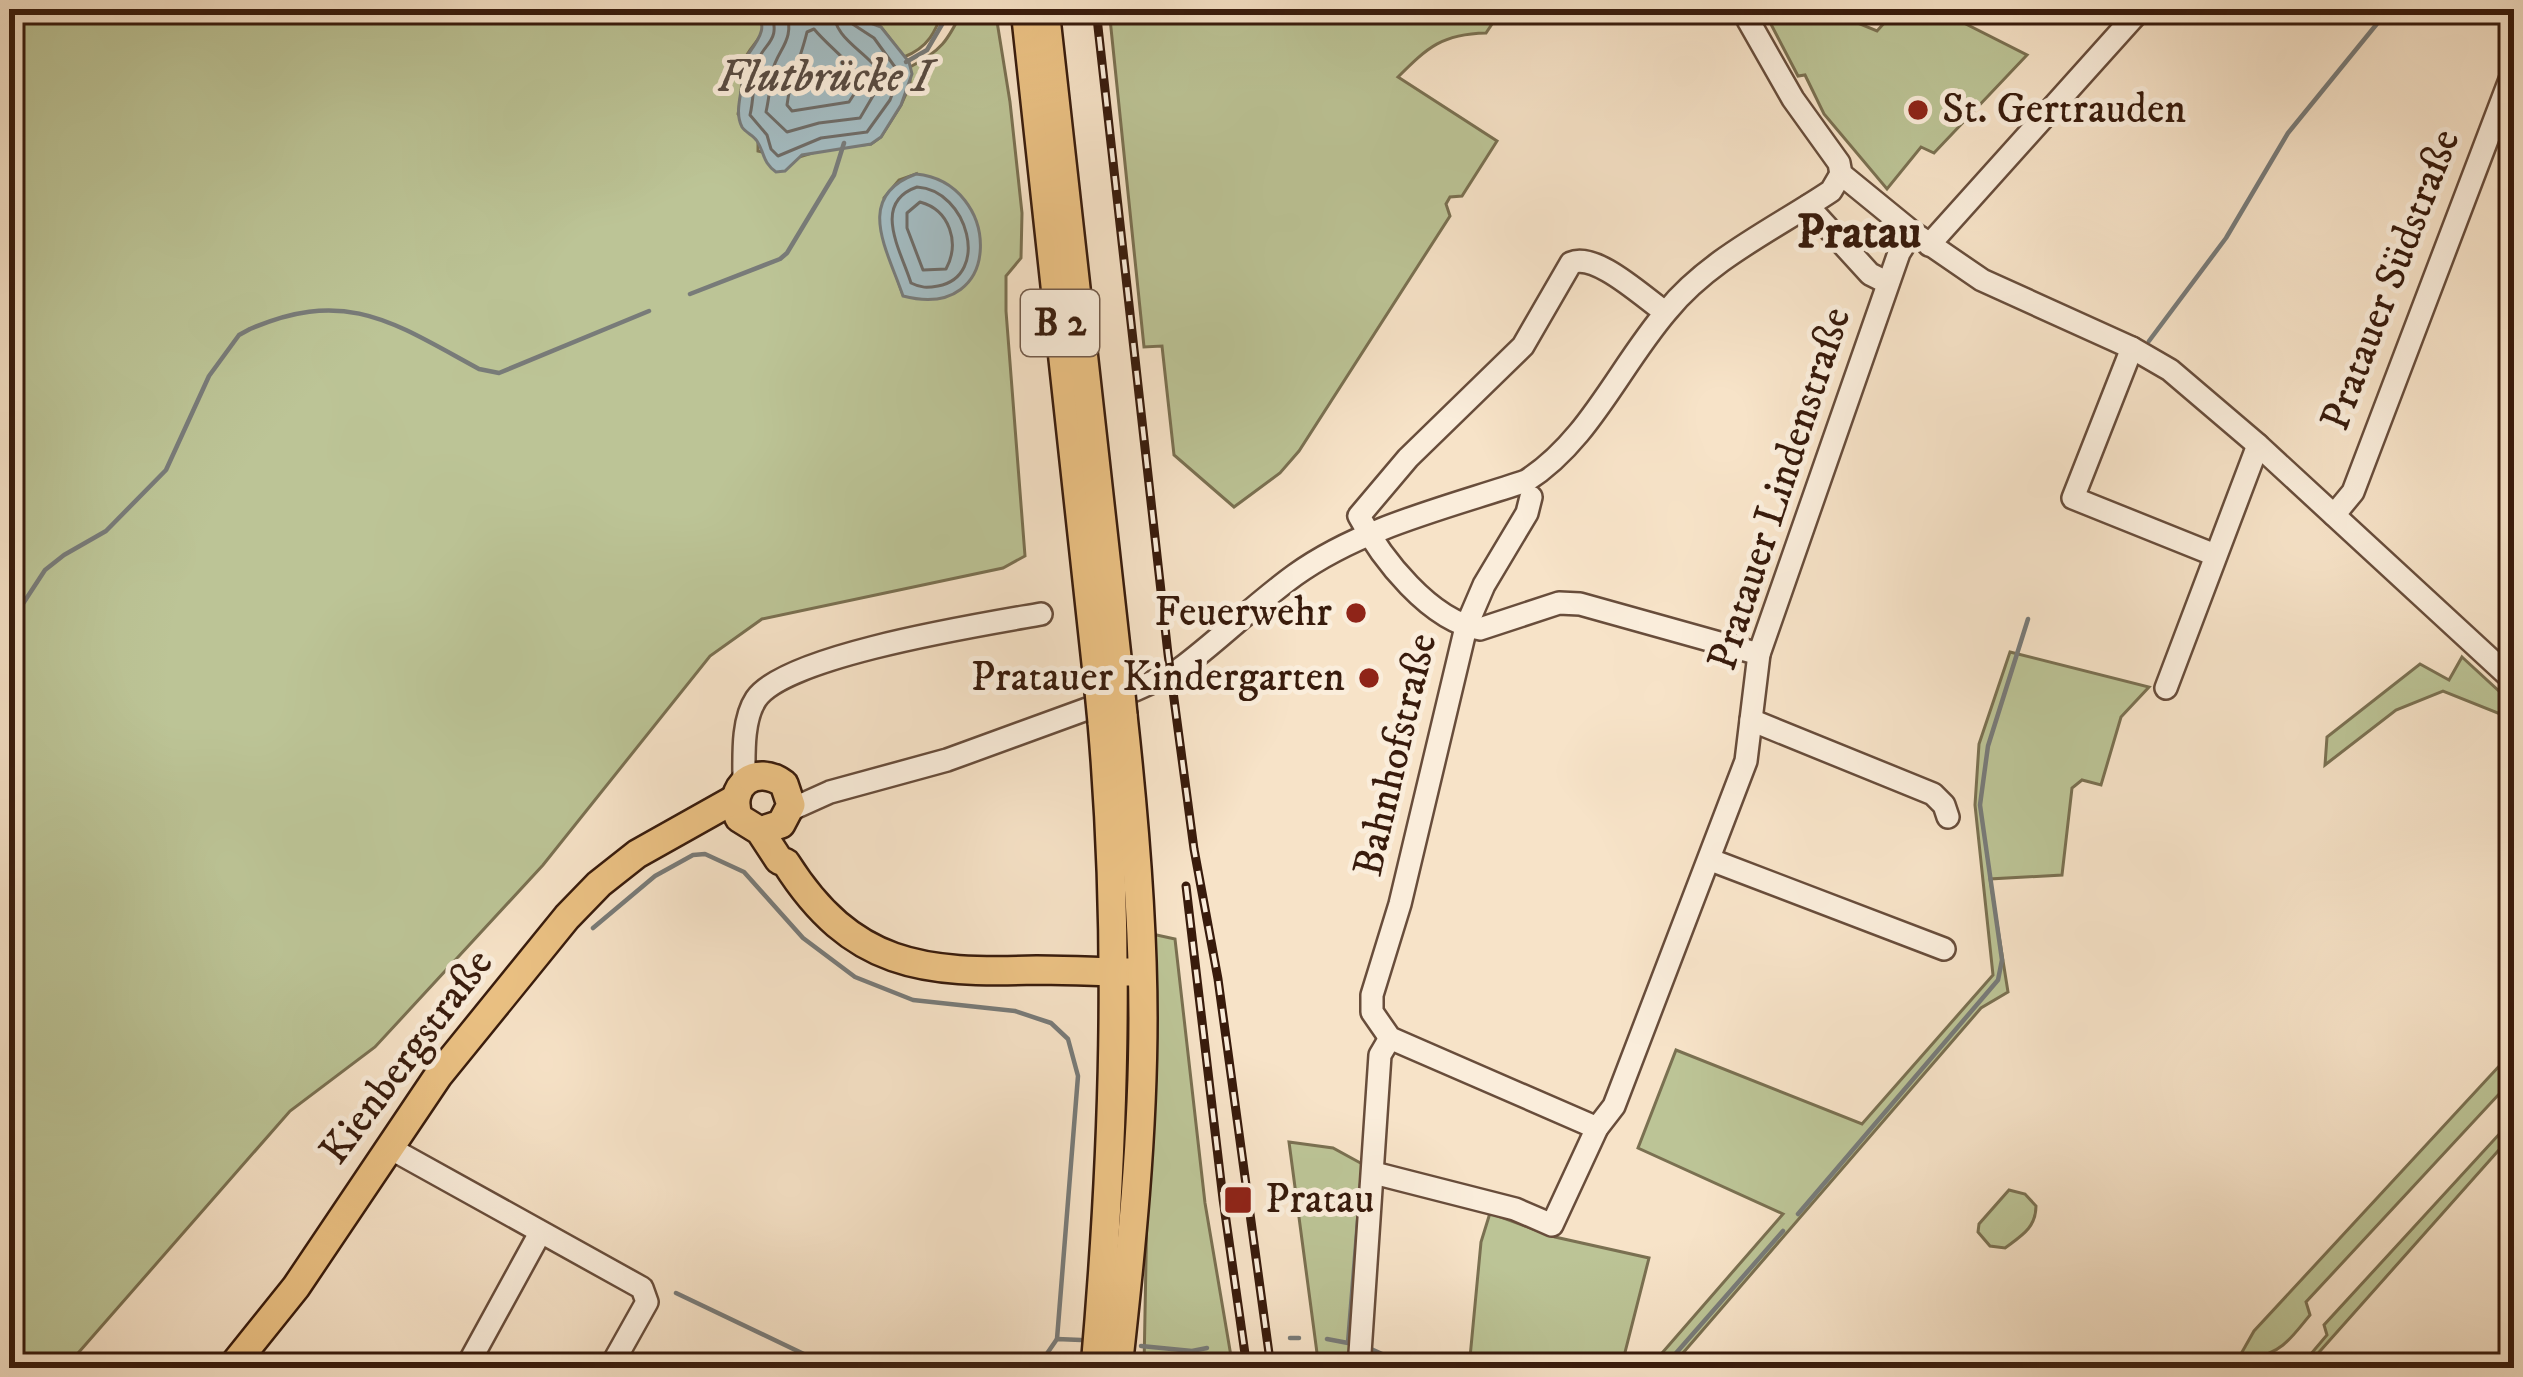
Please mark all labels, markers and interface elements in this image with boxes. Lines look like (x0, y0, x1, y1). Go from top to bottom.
water label: Flutbrücke I (717, 50, 938, 106)
place label: St. Gertrauden (1942, 84, 2186, 136)
marker: St. Gertrauden (1905, 97, 1931, 123)
street label: Pratauer Südstraße (2310, 122, 2472, 438)
district label: Pratau (1796, 203, 1922, 263)
road number: B 2 (1021, 290, 1099, 356)
street label: Pratauer Lindenstraße (1697, 301, 1863, 677)
place label: Feuerwehr (1154, 587, 1332, 639)
marker: Feuerwehr (1343, 600, 1369, 626)
street label: Bahnhofstraße (1343, 628, 1449, 882)
place label: Pratauer Kindergarten (971, 652, 1345, 704)
marker: Pratauer Kindergarten (1356, 665, 1382, 691)
street label: Kienbergstraße (309, 939, 505, 1175)
place label: Pratau (1265, 1174, 1374, 1226)
marker: Pratau (1222, 1184, 1254, 1216)

